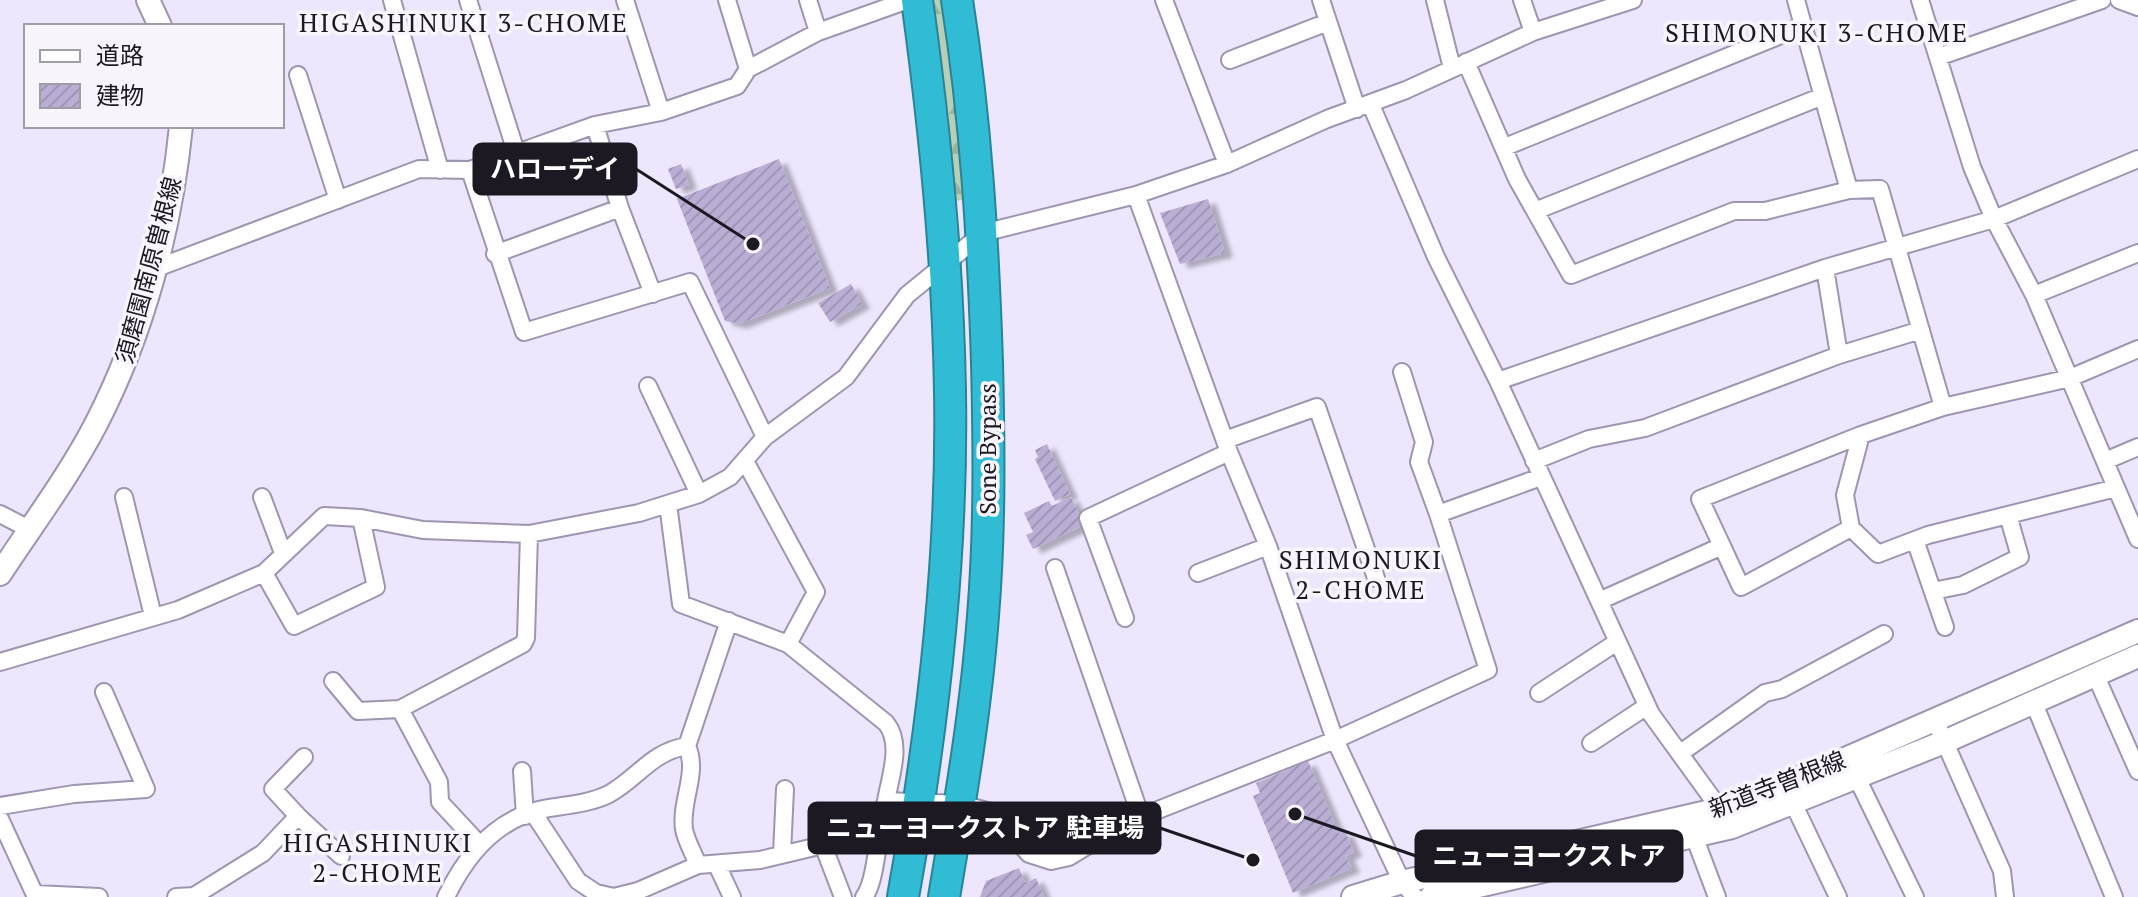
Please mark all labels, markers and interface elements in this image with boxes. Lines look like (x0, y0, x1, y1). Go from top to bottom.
district label: HIGASHINUKI 3-CHOME (299, 5, 629, 39)
district label: SHIMONUKI 3-CHOME (1665, 15, 1969, 49)
legend (24, 24, 284, 128)
text: 道路 (96, 39, 144, 71)
text: 建物 (96, 79, 144, 111)
callout: ハローデイ (474, 144, 636, 194)
text: ハローデイ (490, 151, 620, 185)
street label: 須磨園南原曽根線 (108, 173, 188, 367)
street label: Sone Bypass (971, 383, 1003, 515)
district label: SHIMONUKI 2-CHOME (1279, 542, 1443, 606)
street label: 新道寺曽根線 (1704, 743, 1850, 825)
callout: ニューヨークストア 駐車場 (809, 803, 1160, 853)
text: ニューヨークストア 駐車場 (826, 810, 1144, 844)
district label: HIGASHINUKI 2-CHOME (283, 825, 473, 889)
callout: ニューヨークストア (1416, 831, 1682, 881)
text: ニューヨークストア (1432, 838, 1666, 872)

